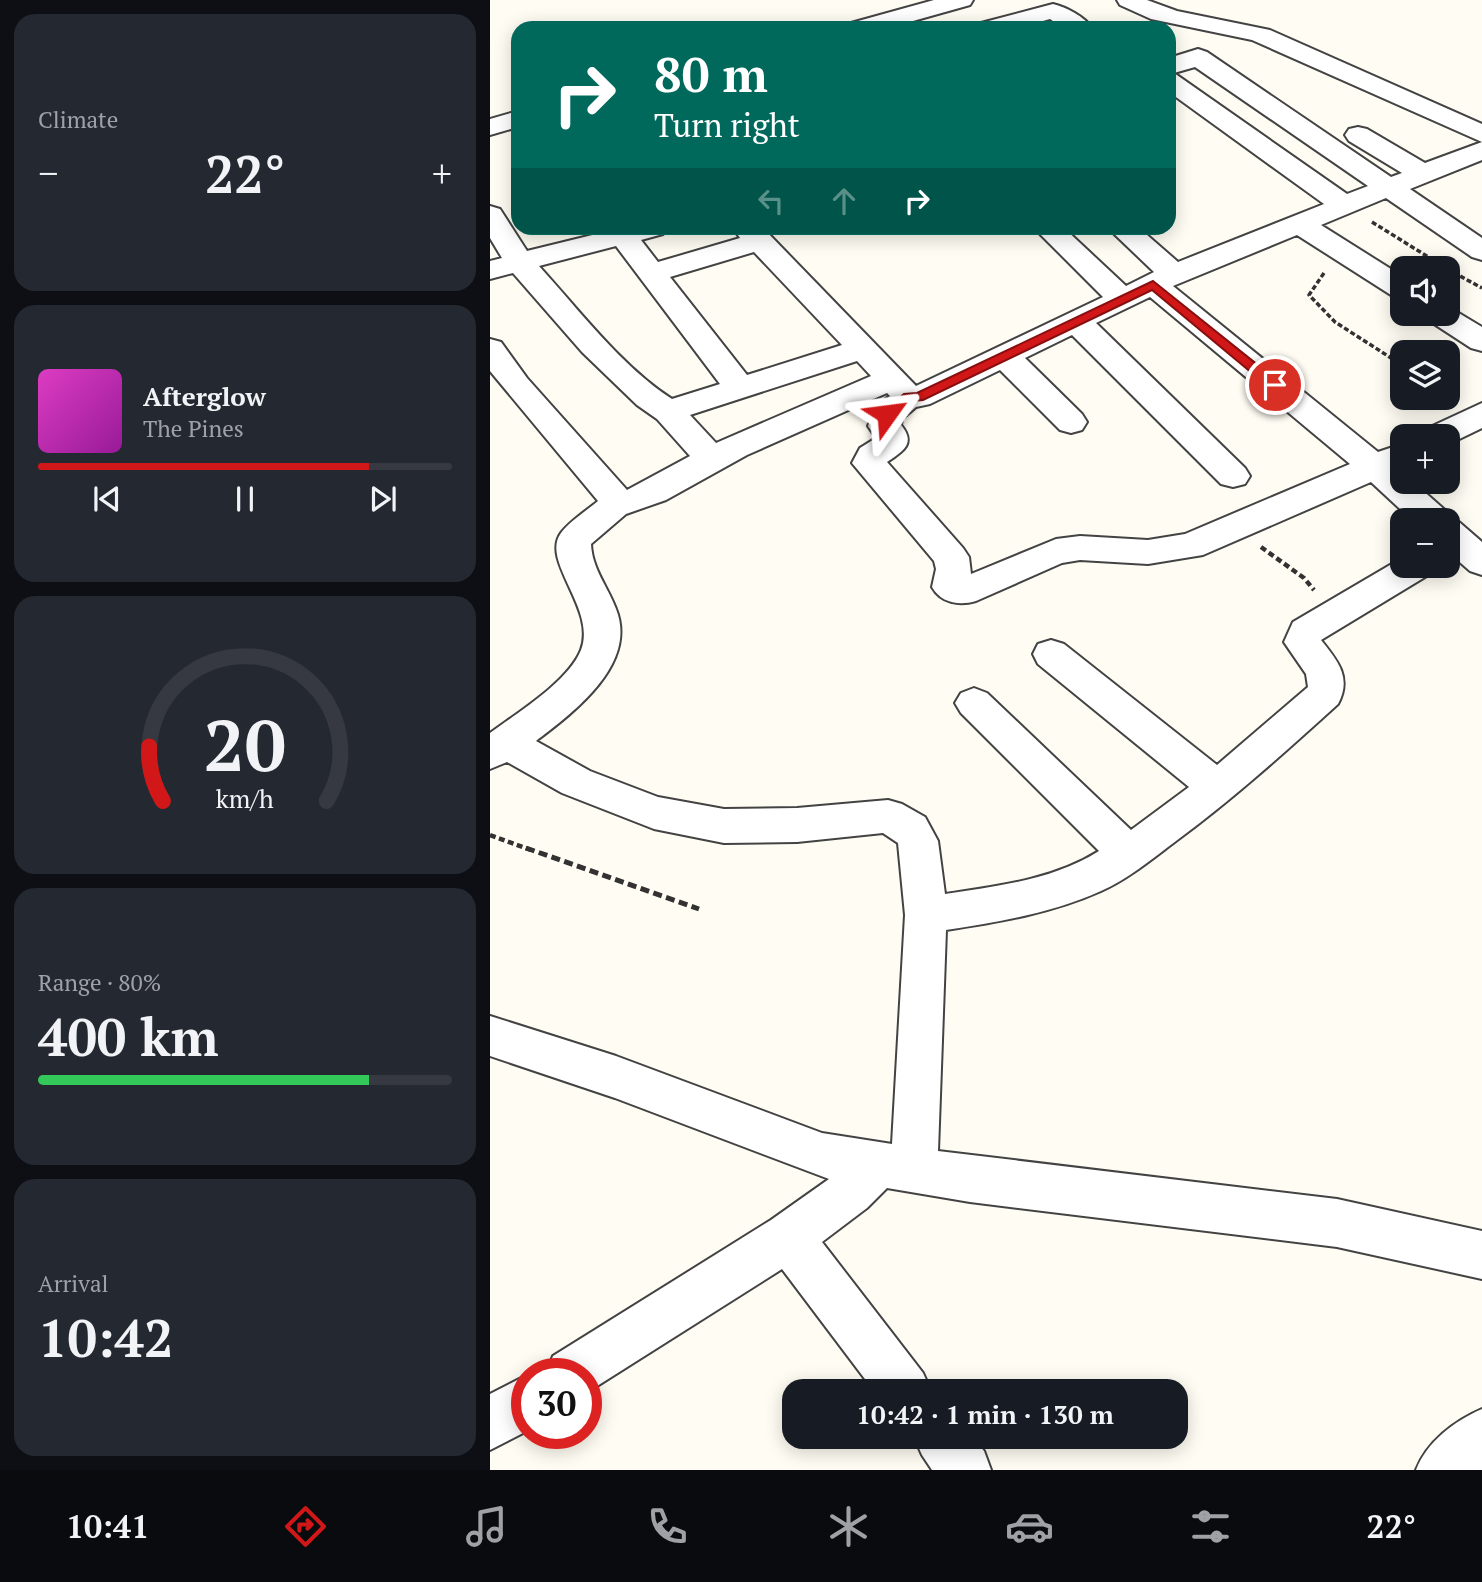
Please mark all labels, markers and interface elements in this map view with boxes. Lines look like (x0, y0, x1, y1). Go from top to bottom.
text: 80 m (654, 41, 768, 106)
icon: right (539, 49, 630, 140)
text: Climate (38, 104, 118, 135)
text: Turn right (654, 104, 800, 146)
text: 22° (205, 139, 285, 208)
text: − (38, 148, 58, 198)
text: + (432, 148, 452, 198)
icon: left (752, 182, 790, 220)
icon: ahead (825, 182, 863, 220)
icon: right (898, 182, 936, 220)
map controls (1390, 256, 1460, 578)
button: sound (1390, 256, 1460, 326)
button: layers (1390, 340, 1460, 410)
pin (1245, 355, 1305, 415)
icon: arrive (1256, 366, 1294, 404)
position arrow (850, 377, 924, 451)
text: Afterglow (143, 379, 266, 413)
text: The Pines (143, 413, 244, 444)
button: + (1390, 424, 1460, 494)
icon: previous (88, 480, 126, 518)
icon: pause (226, 480, 264, 518)
icon: next (364, 480, 402, 518)
button: − (1390, 508, 1460, 578)
text: 20 (204, 695, 286, 792)
text: km/h (216, 782, 274, 815)
text: Range · 80% (38, 967, 161, 998)
text: 400 km (38, 1002, 219, 1071)
text: Arrival (38, 1268, 109, 1299)
text: 10:42 (38, 1303, 173, 1372)
speed limit sign: 30 (511, 1358, 602, 1449)
text: 10:42 · 1 min · 130 m (856, 1397, 1114, 1431)
icon: directions (281, 1502, 330, 1551)
icon: music (462, 1502, 511, 1551)
icon: phone (643, 1502, 692, 1551)
icon: climate (824, 1502, 873, 1551)
icon: car (1005, 1502, 1054, 1551)
icon: filters (1186, 1502, 1235, 1551)
text: 10:41 (66, 1505, 149, 1547)
text: 22° (1367, 1505, 1416, 1547)

